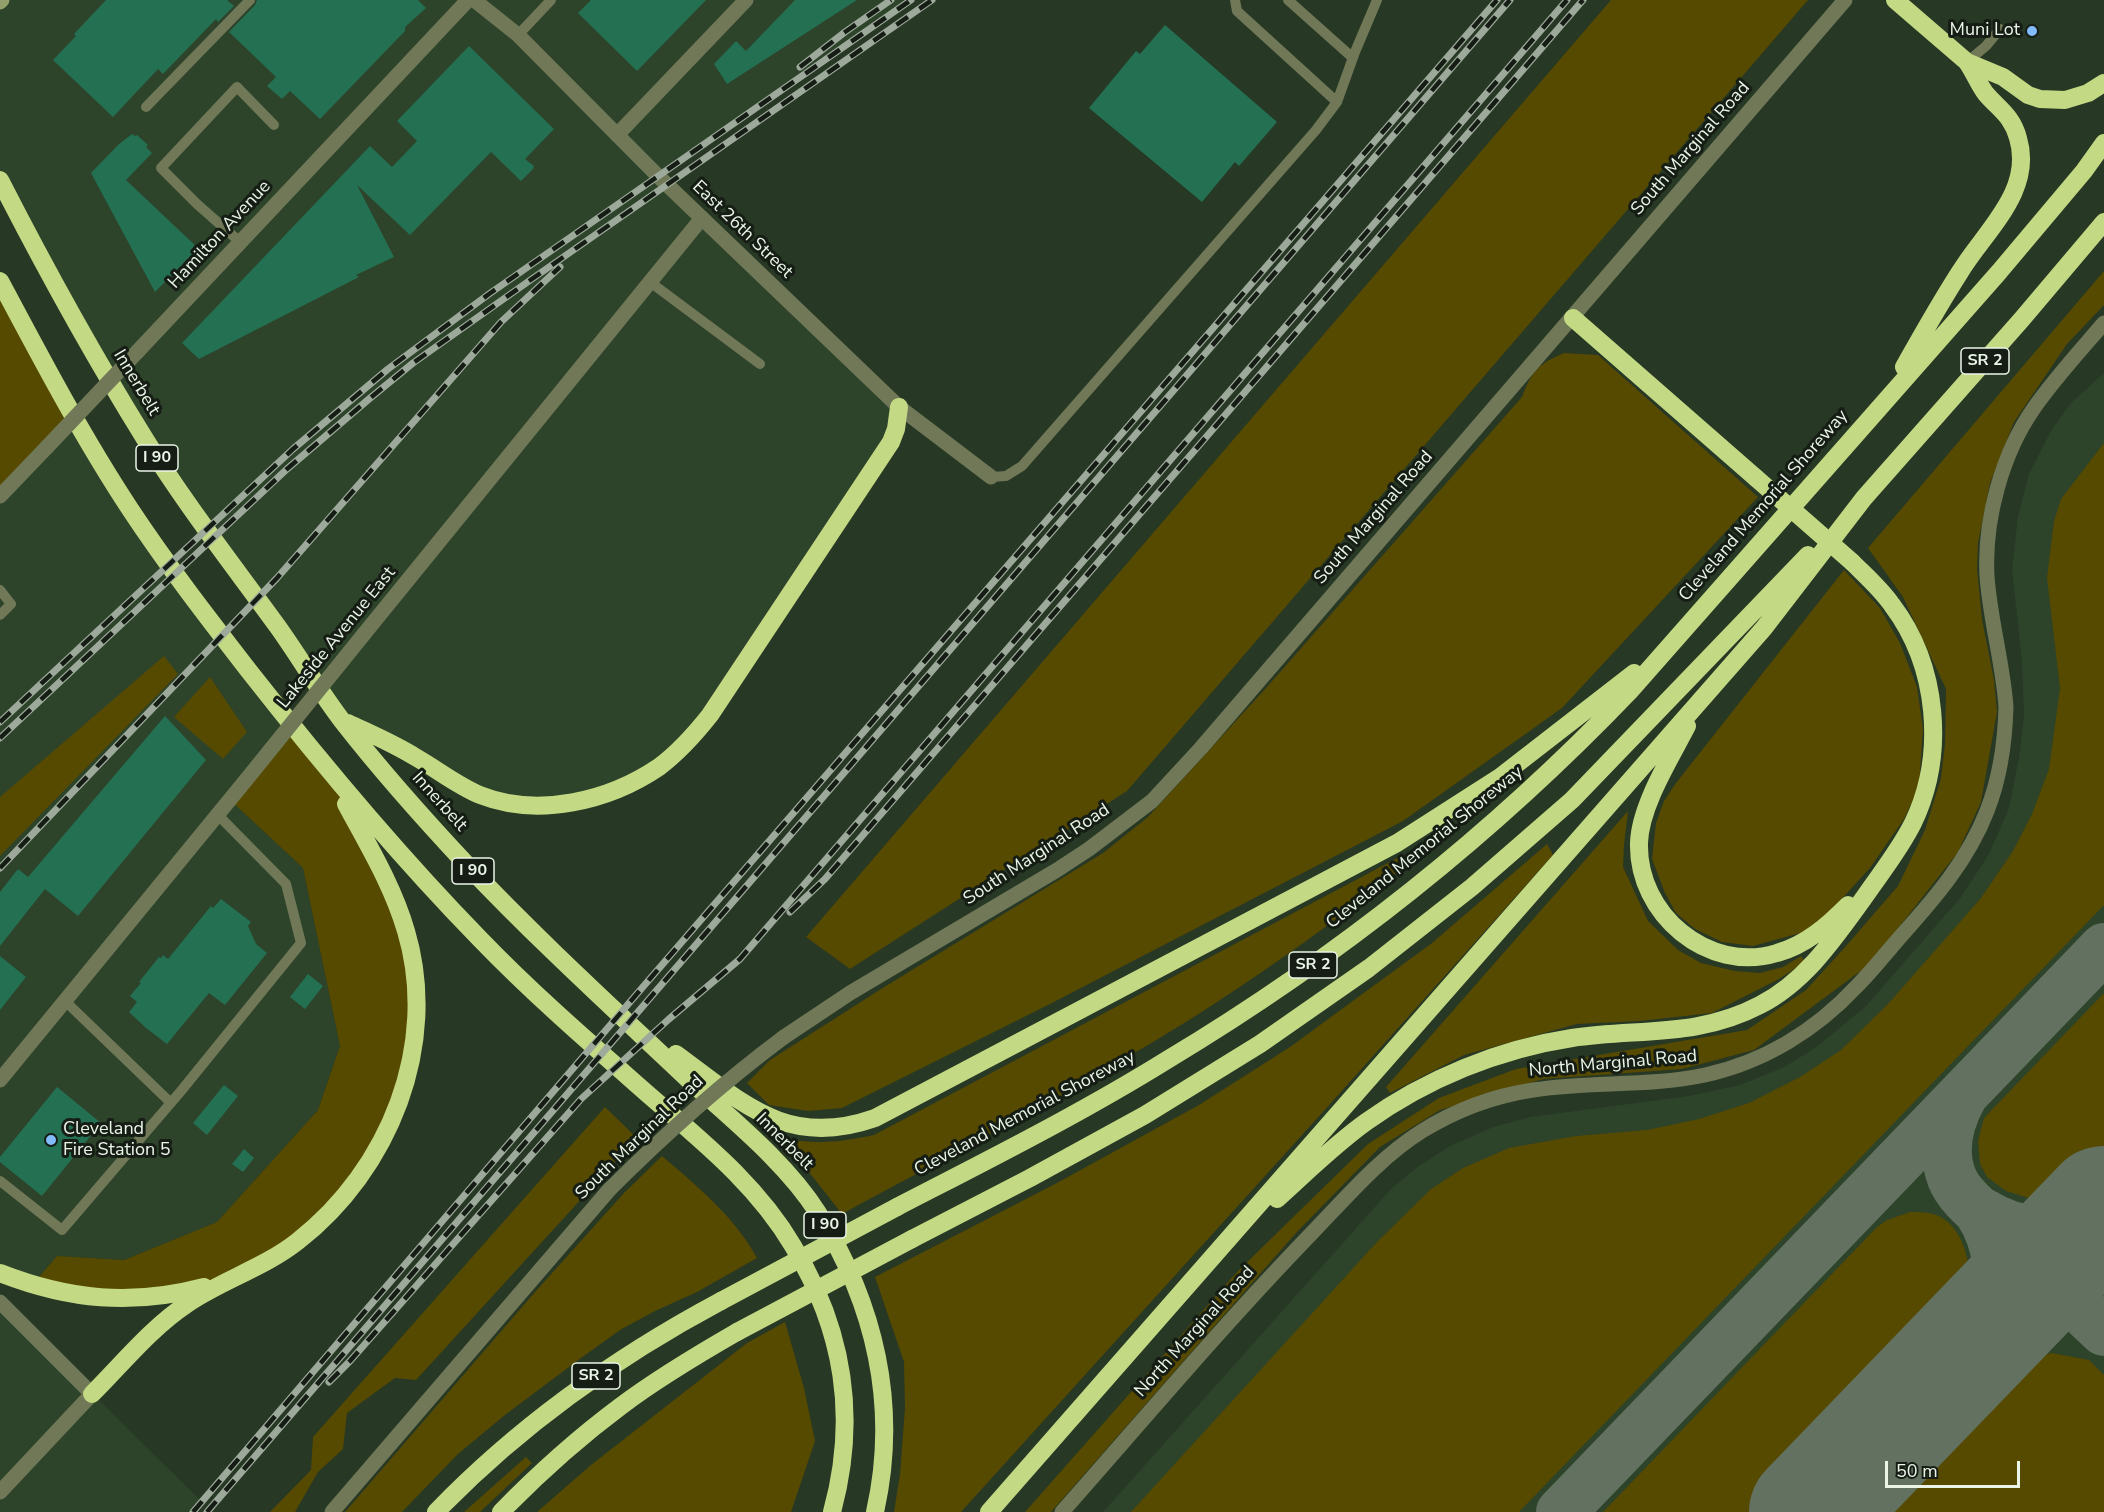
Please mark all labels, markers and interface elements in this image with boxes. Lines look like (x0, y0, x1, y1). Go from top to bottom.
place label: Muni Lot (1950, 20, 2020, 42)
marker: Muni Lot (2025, 24, 2039, 38)
street label: South Marginal Road (1627, 78, 1755, 220)
street label: Hamilton Avenue (164, 176, 276, 294)
street label: East 26th Street (687, 177, 797, 283)
street label: Innerbelt (108, 346, 164, 420)
road number: SR 2 (1961, 348, 2009, 374)
street label: Cleveland Memorial Shoreway (1675, 406, 1853, 606)
road number: I 90 (136, 445, 178, 471)
street label: South Marginal Road (1310, 447, 1438, 589)
street label: Lakeside Avenue East (273, 563, 401, 713)
street label: Cleveland Memorial Shoreway (1322, 762, 1528, 934)
street label: Innerbelt (407, 768, 471, 836)
street label: South Marginal Road (960, 800, 1114, 910)
road number: I 90 (452, 858, 494, 884)
road number: SR 2 (1289, 952, 1337, 978)
street label: Cleveland Memorial Shoreway (911, 1046, 1139, 1182)
street label: North Marginal Road (1528, 1046, 1698, 1082)
street label: South Marginal Road (571, 1071, 709, 1205)
street label: Innerbelt (751, 1109, 817, 1175)
place label: Cleveland Fire Station 5 (63, 1119, 171, 1162)
marker: Cleveland Fire Station 5 (44, 1133, 58, 1147)
road number: I 90 (804, 1212, 846, 1238)
street label: North Marginal Road (1130, 1262, 1260, 1402)
road number: SR 2 (572, 1363, 620, 1389)
scale bar (1888, 1449, 2023, 1487)
text: 50 m (1896, 1459, 1938, 1483)

